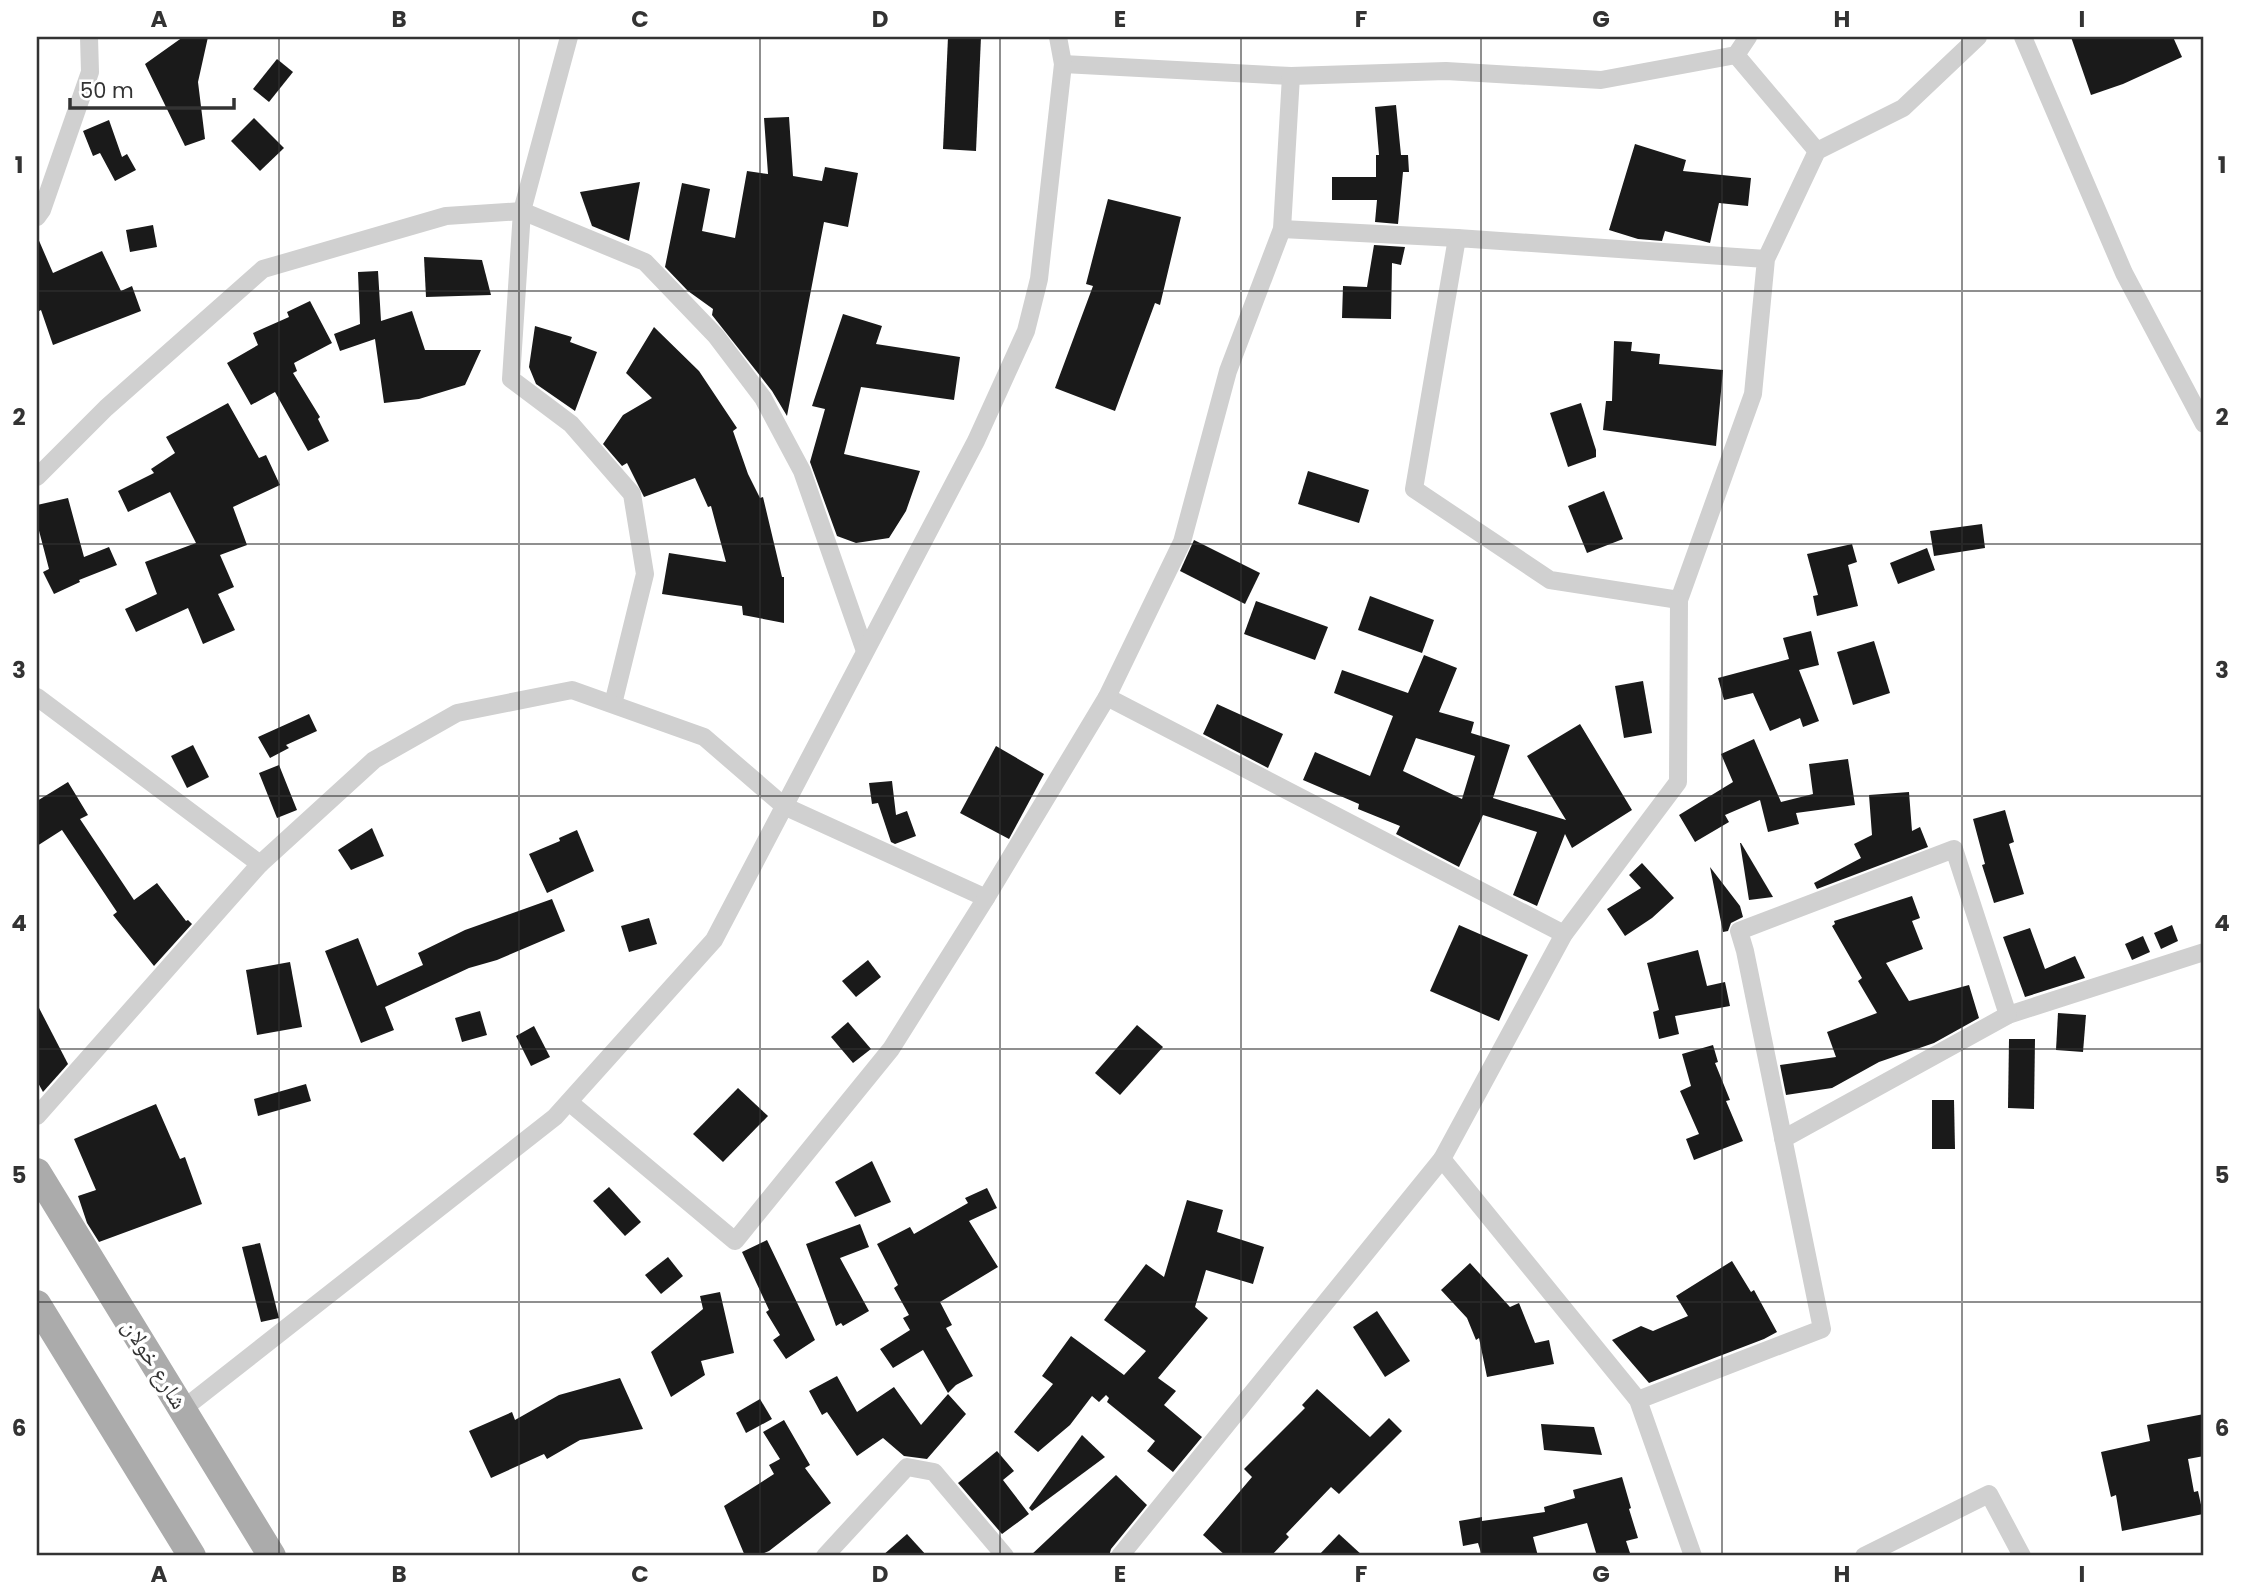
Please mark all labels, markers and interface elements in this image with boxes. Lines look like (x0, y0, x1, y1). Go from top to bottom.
text: A (151, 3, 168, 35)
text: B (391, 3, 407, 35)
text: C (631, 3, 649, 35)
text: D (872, 3, 888, 35)
text: E (1114, 3, 1126, 35)
text: F (1355, 3, 1367, 35)
text: G (1592, 3, 1610, 35)
text: H (1834, 3, 1850, 35)
text: I (2079, 3, 2085, 35)
scale bar (70, 66, 234, 110)
text: 50 m (80, 76, 134, 105)
text: 1 (15, 149, 23, 181)
text: 1 (2218, 149, 2226, 181)
text: 2 (12, 401, 26, 433)
text: 2 (2215, 401, 2229, 433)
text: 3 (12, 654, 26, 686)
text: 3 (2215, 654, 2229, 686)
text: 4 (11, 907, 27, 939)
text: 4 (2214, 907, 2230, 939)
text: 5 (12, 1159, 26, 1191)
text: 5 (2215, 1159, 2229, 1191)
street label: شارع خولان (115, 1313, 195, 1415)
text: 6 (12, 1412, 26, 1444)
text: 6 (2215, 1412, 2229, 1444)
text: A (151, 1558, 168, 1590)
text: B (391, 1558, 407, 1590)
text: C (631, 1558, 649, 1590)
text: D (872, 1558, 888, 1590)
text: E (1114, 1558, 1126, 1590)
text: F (1355, 1558, 1367, 1590)
text: G (1592, 1558, 1610, 1590)
text: H (1834, 1558, 1850, 1590)
text: I (2079, 1558, 2085, 1590)

